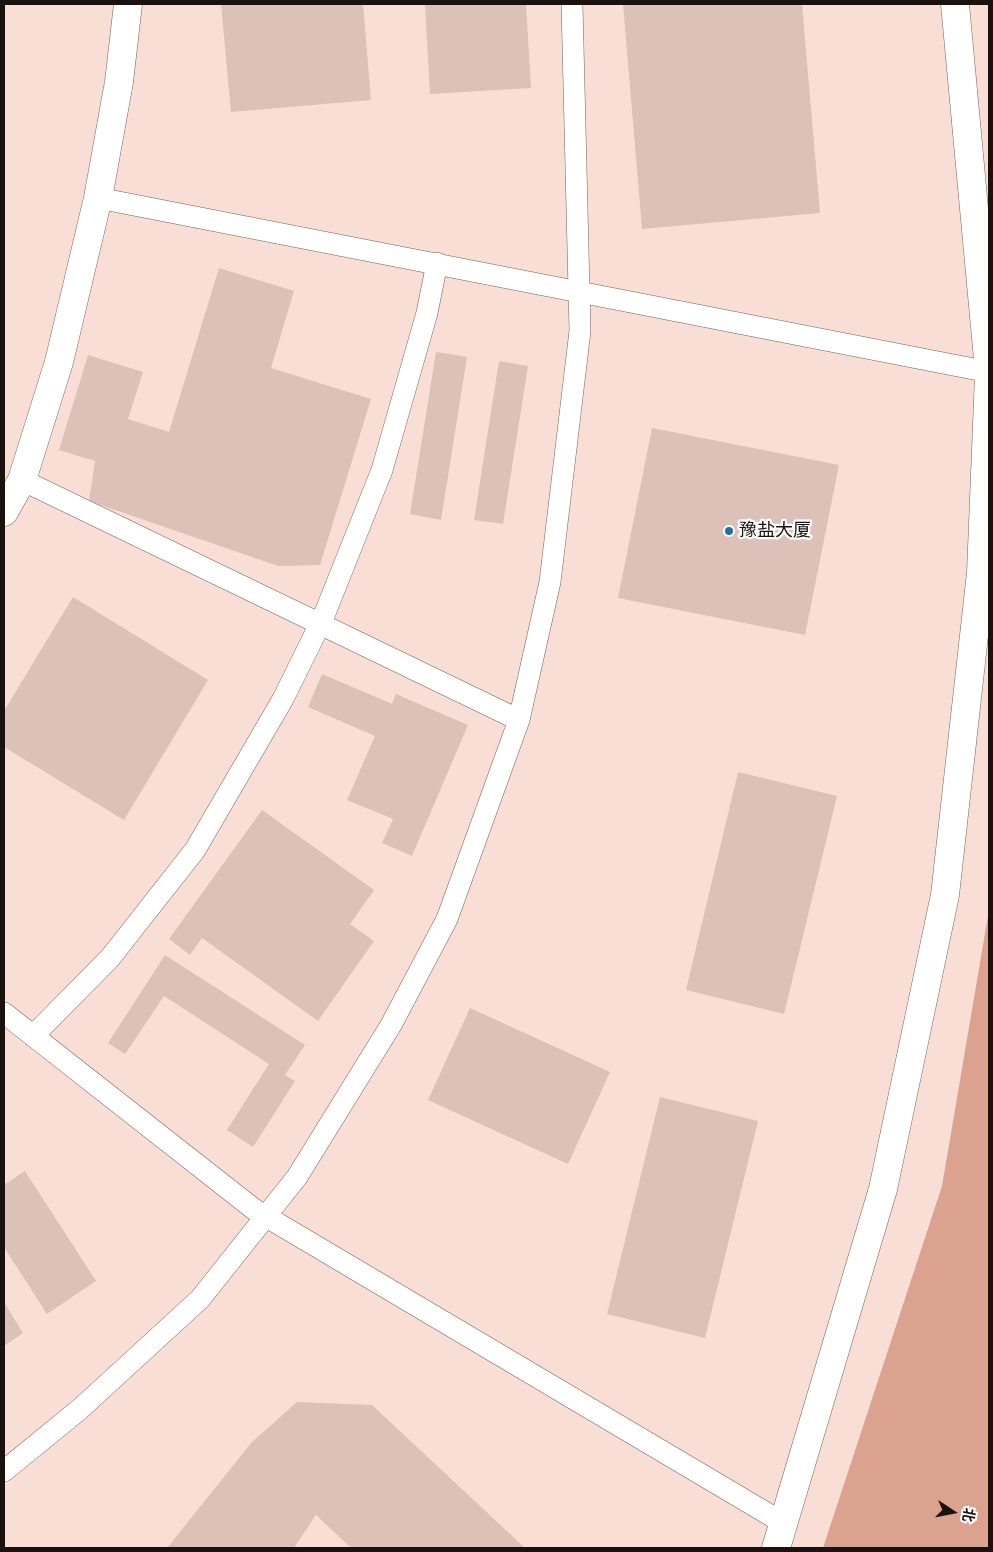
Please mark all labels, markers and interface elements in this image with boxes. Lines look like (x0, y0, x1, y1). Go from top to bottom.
place label: 豫盐大厦 (739, 520, 811, 542)
marker: 豫盐大厦 (723, 525, 735, 537)
north arrow (928, 1487, 978, 1537)
text: 北 (959, 1506, 978, 1523)

